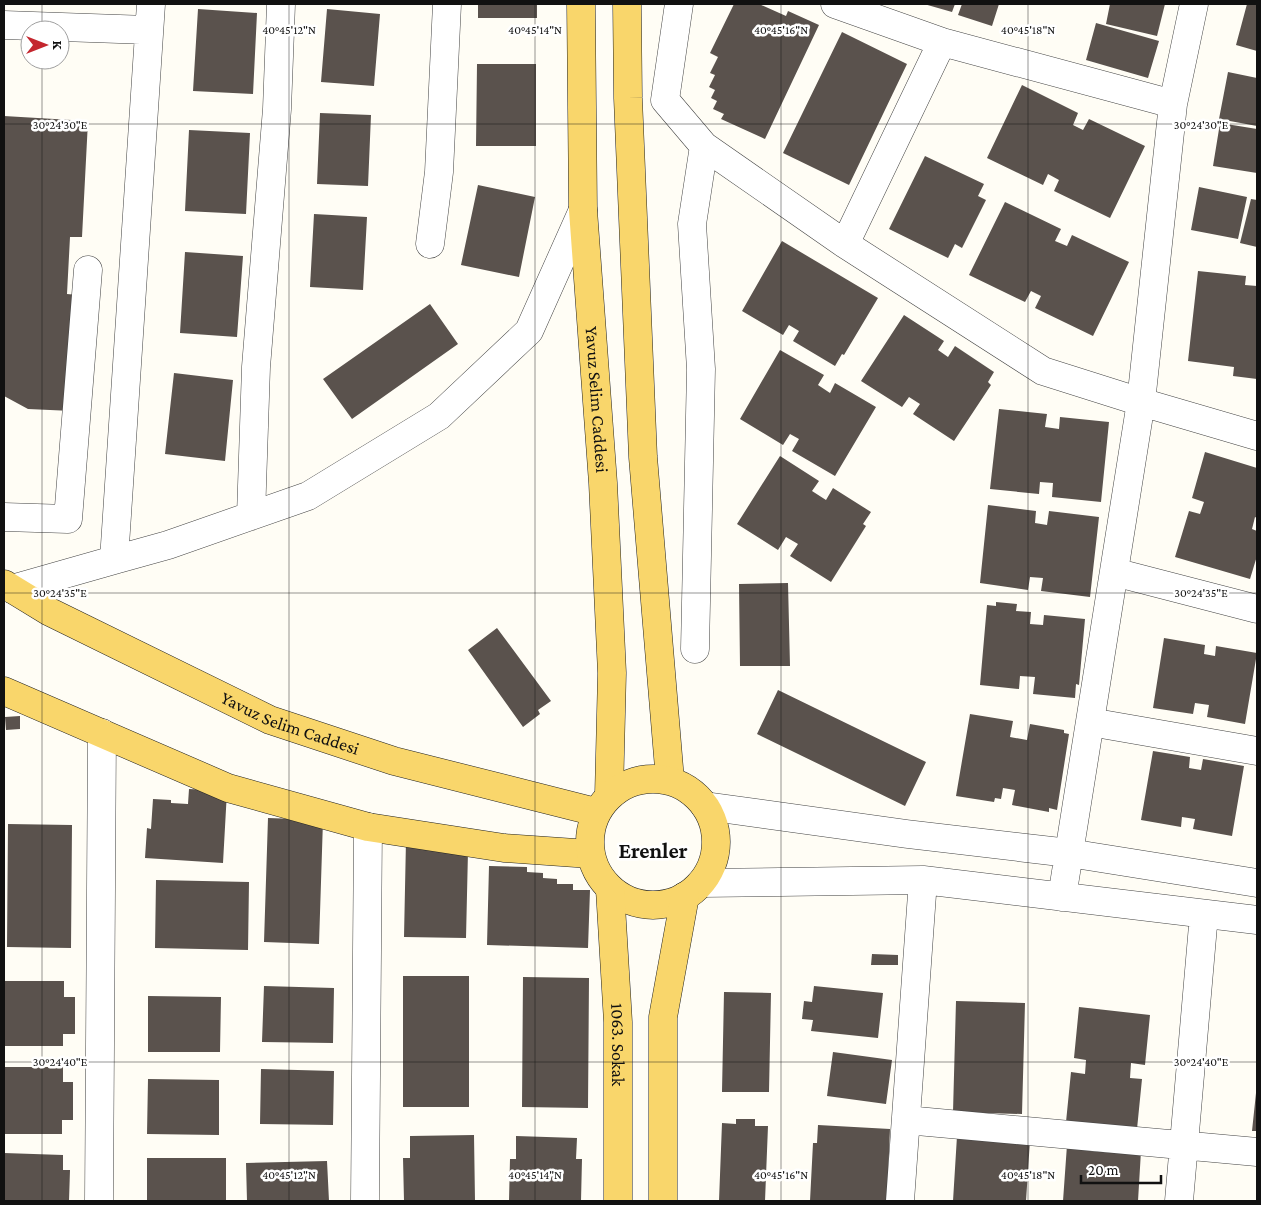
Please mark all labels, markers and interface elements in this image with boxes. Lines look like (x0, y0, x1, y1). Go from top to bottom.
north arrow (20, 20, 70, 70)
text: 40°45'12"N (262, 23, 316, 37)
text: 40°45'14"N (508, 23, 562, 37)
text: 40°45'16"N (754, 23, 808, 37)
text: 40°45'18"N (1001, 23, 1055, 37)
text: K (50, 41, 66, 51)
text: 30°24'30"E (33, 118, 88, 132)
text: 30°24'30"E (1174, 118, 1229, 132)
street label: Yavuz Selim Caddesi (582, 326, 612, 474)
text: 30°24'35"E (33, 586, 87, 600)
text: 30°24'35"E (1174, 586, 1228, 600)
street label: Yavuz Selim Caddesi (218, 688, 362, 759)
district label: Erenler (618, 838, 688, 863)
street label: 1063. Sokak (607, 1002, 628, 1087)
text: 30°24'40"E (33, 1055, 88, 1069)
text: 30°24'40"E (1174, 1055, 1229, 1069)
scale bar (1081, 1152, 1161, 1184)
text: 20 m (1088, 1162, 1119, 1178)
text: 40°45'12"N (262, 1168, 316, 1182)
text: 40°45'14"N (508, 1168, 562, 1182)
text: 40°45'16"N (754, 1168, 808, 1182)
text: 40°45'18"N (1001, 1168, 1055, 1182)

